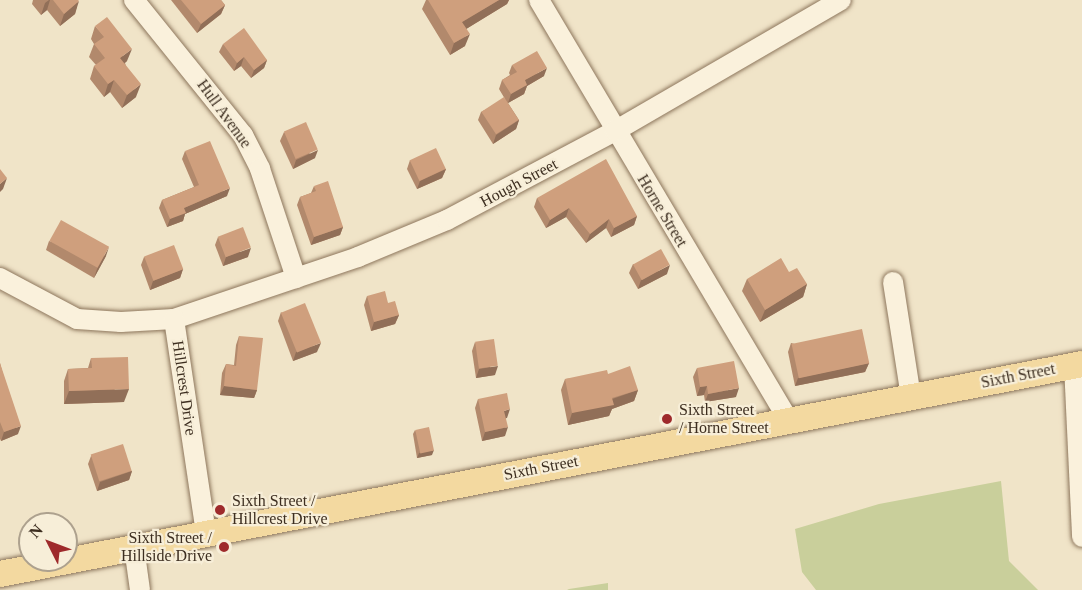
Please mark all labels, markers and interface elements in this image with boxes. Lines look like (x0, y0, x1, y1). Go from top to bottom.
street label: Hull Avenue (192, 76, 256, 152)
street label: Hough Street (477, 155, 561, 211)
street label: Horne Street (633, 171, 691, 251)
street label: Hillcrest Drive (168, 339, 200, 437)
street label: Sixth Street (979, 359, 1057, 393)
place label: Sixth Street / Horne Street (679, 400, 769, 438)
marker: Sixth Street / Horne Street (660, 412, 674, 426)
street label: Sixth Street (502, 451, 580, 485)
place label: Sixth Street / Hillcrest Drive (232, 491, 328, 529)
marker: Sixth Street / Hillcrest Drive (213, 503, 227, 517)
north arrow (18, 512, 78, 572)
text: N (26, 521, 46, 541)
place label: Sixth Street / Hillside Drive (121, 528, 212, 566)
marker: Sixth Street / Hillside Drive (217, 540, 231, 554)

